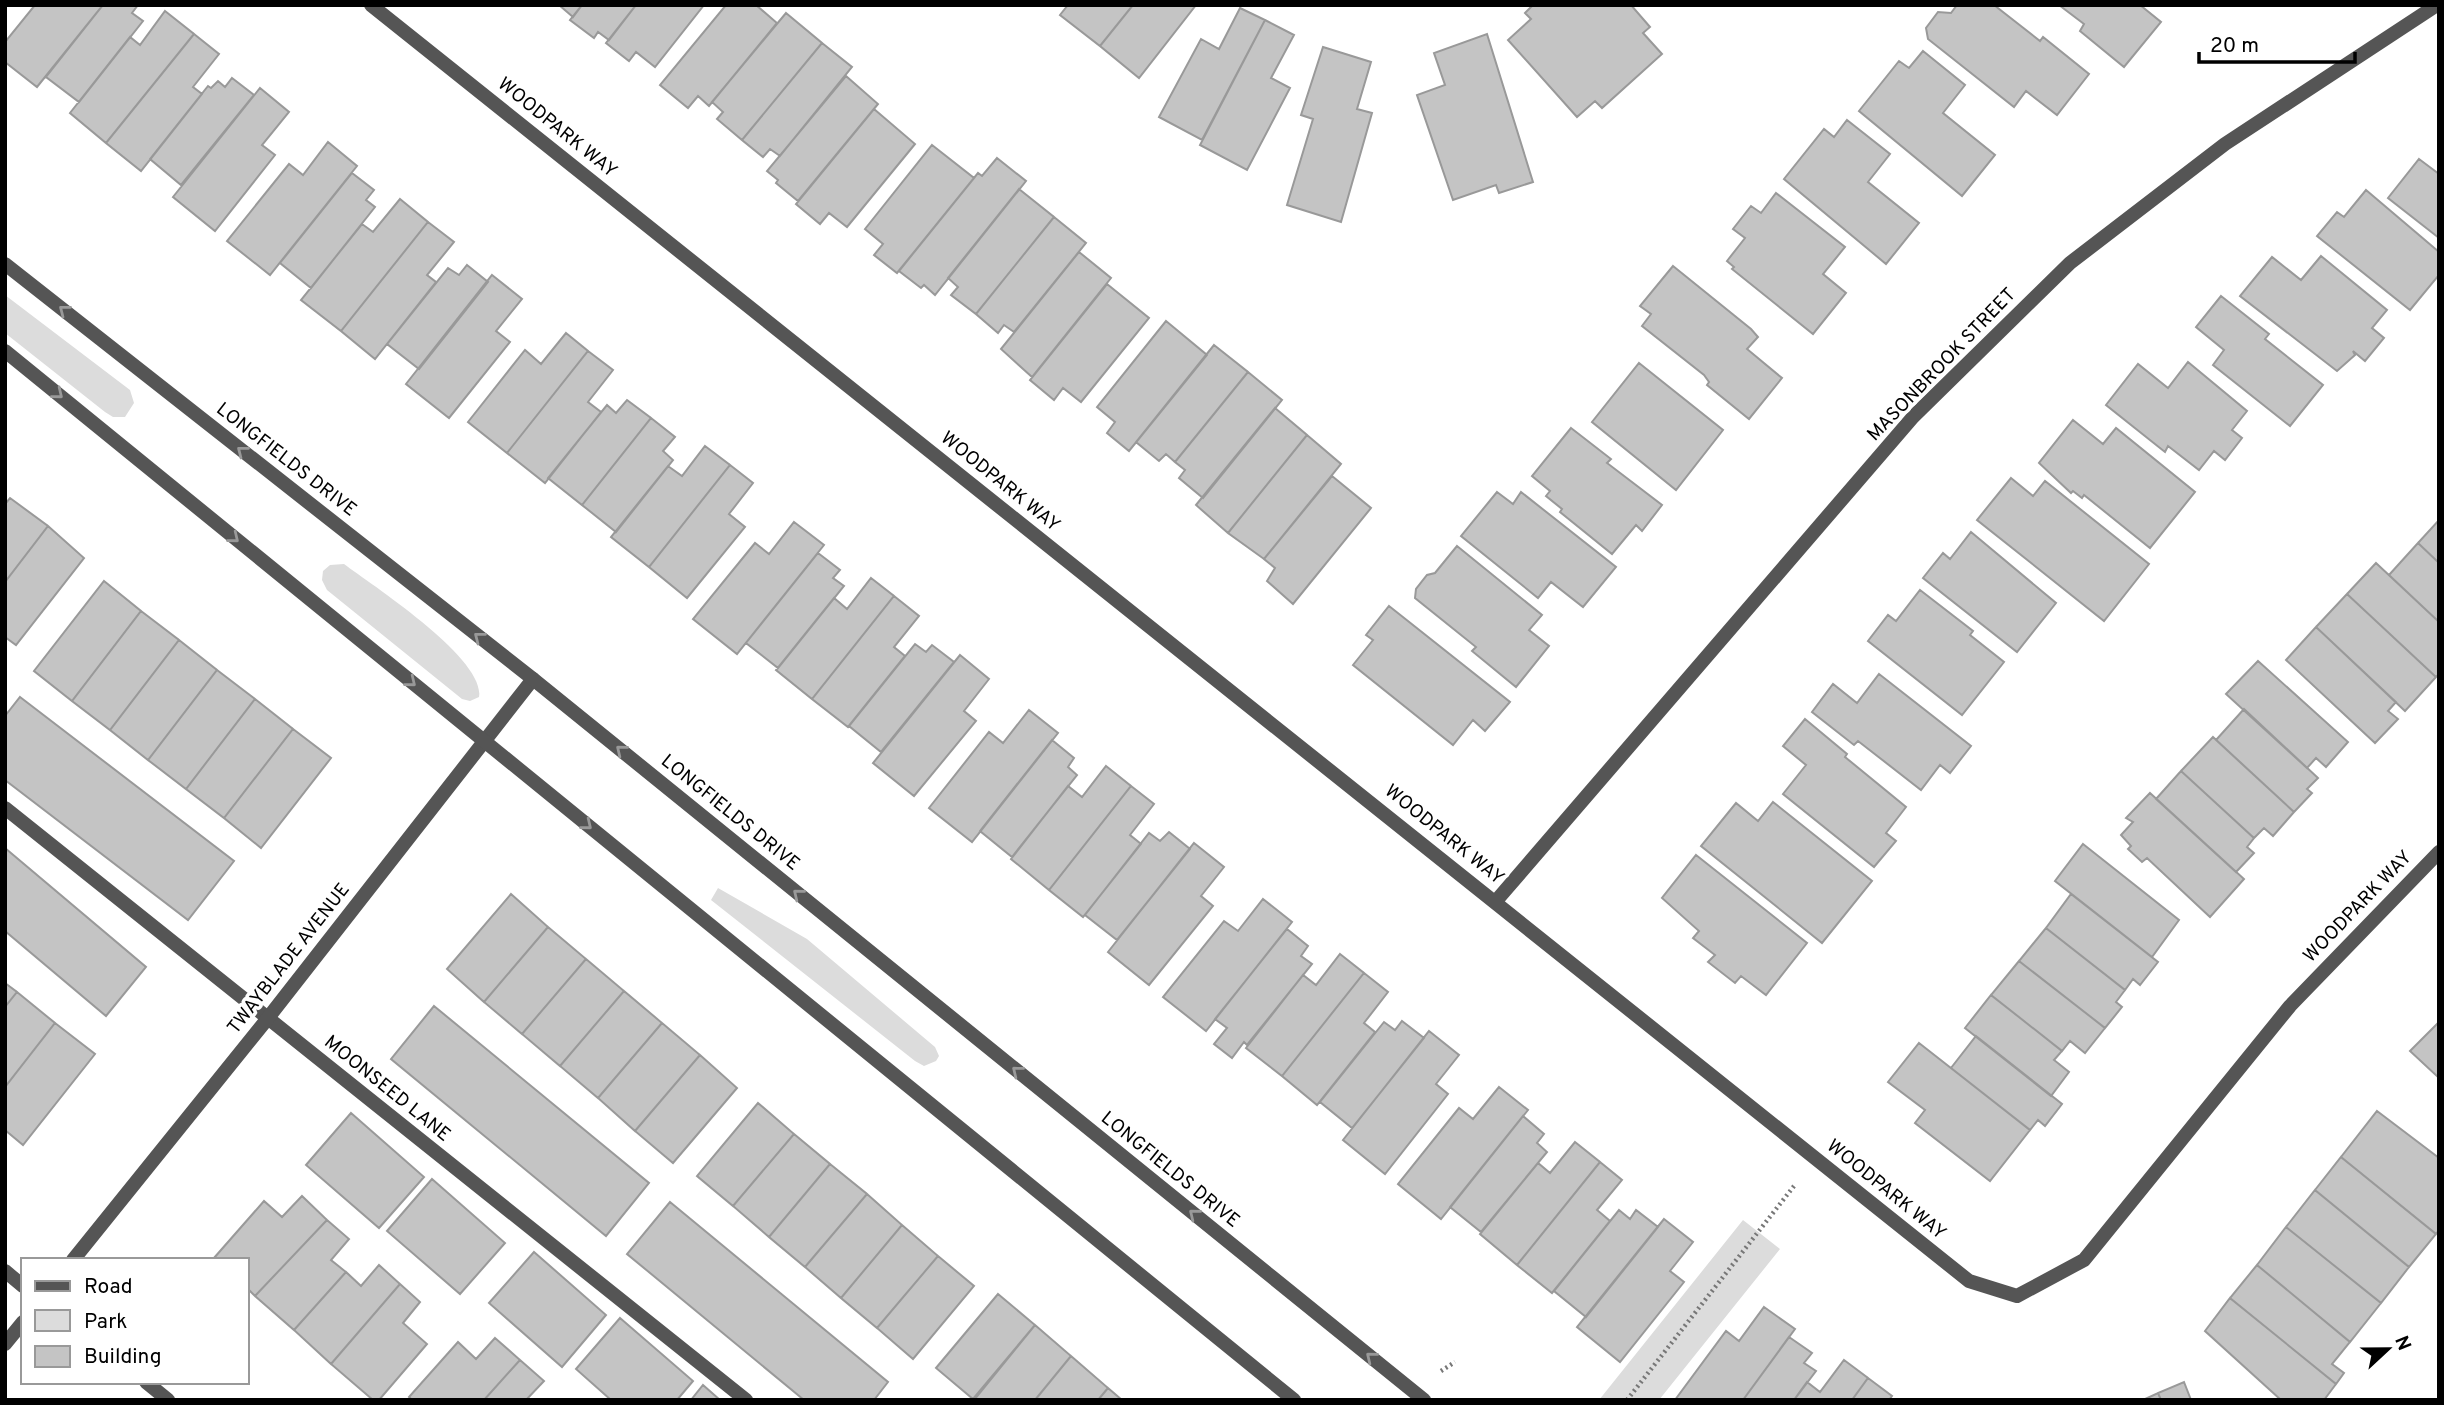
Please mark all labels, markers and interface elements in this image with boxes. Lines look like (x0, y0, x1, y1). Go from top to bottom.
scale bar (2199, 21, 2355, 65)
text: 20 m (2210, 33, 2259, 60)
street label: WOODPARK WAY (492, 72, 622, 184)
street label: MASONBROOK STREET (1863, 283, 2021, 447)
one-way arrow (59, 306, 71, 319)
one-way arrow (51, 386, 63, 399)
street label: LONGFIELDS DRIVE (211, 398, 361, 522)
street label: WOODPARK WAY (935, 426, 1065, 538)
one-way arrow (238, 446, 250, 459)
one-way arrow (226, 530, 239, 542)
one-way arrow (475, 632, 487, 645)
one-way arrow (402, 674, 415, 686)
one-way arrow (617, 746, 629, 759)
street label: LONGFIELDS DRIVE (656, 750, 804, 876)
street label: WOODPARK WAY (1379, 779, 1509, 891)
one-way arrow (580, 817, 592, 830)
street label: WOODPARK WAY (2298, 846, 2418, 968)
street label: TWAYBLADE AVENUE (223, 879, 355, 1039)
one-way arrow (794, 889, 806, 902)
street label: MOONSEED LANE (319, 1031, 455, 1147)
one-way arrow (1012, 1066, 1024, 1079)
street label: LONGFIELDS DRIVE (1096, 1107, 1244, 1233)
street label: WOODPARK WAY (1821, 1134, 1951, 1246)
one-way arrow (1189, 1209, 1201, 1222)
legend (21, 1258, 248, 1384)
text: Road (84, 1274, 133, 1301)
text: Park (84, 1309, 127, 1336)
north arrow (2353, 1314, 2423, 1384)
text: N (2388, 1333, 2416, 1354)
text: Building (84, 1344, 162, 1371)
one-way arrow (1366, 1353, 1379, 1365)

